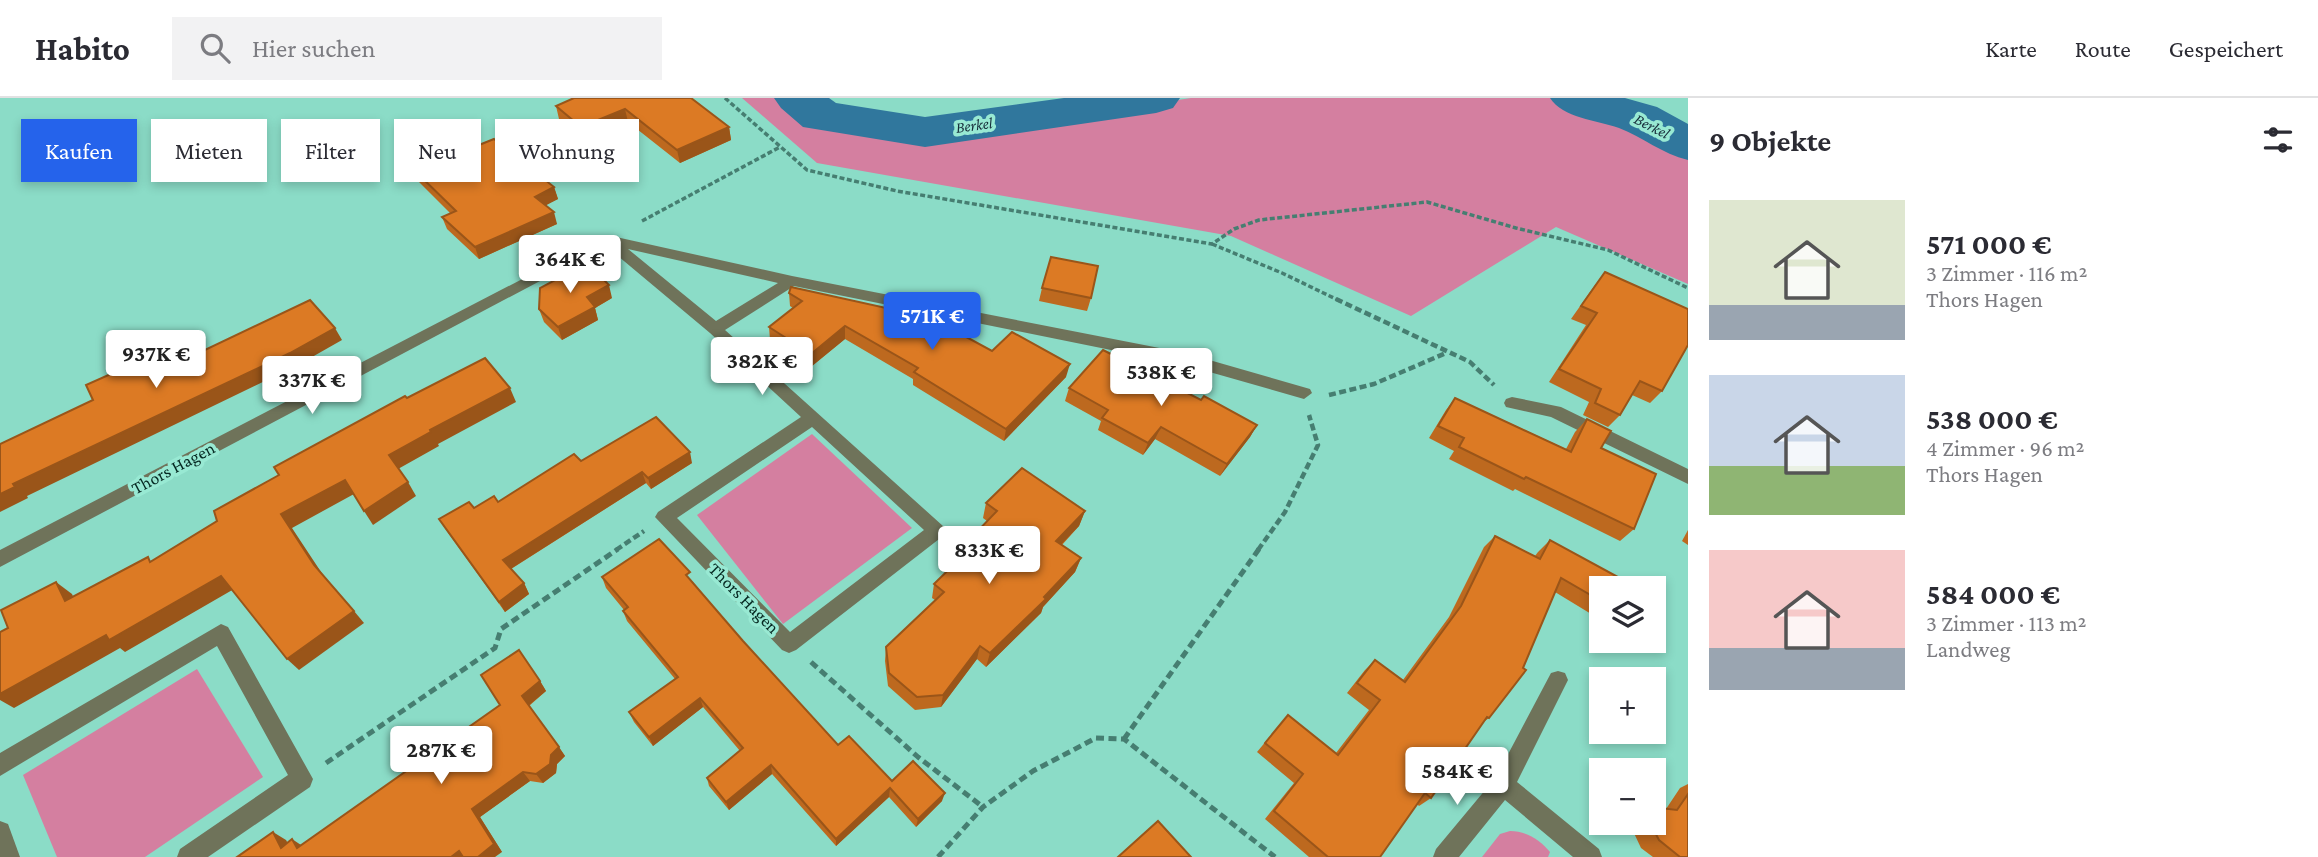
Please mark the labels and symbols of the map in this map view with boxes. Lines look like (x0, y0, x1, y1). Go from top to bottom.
water label: Berkel (1632, 110, 1673, 142)
water label: Berkel (954, 114, 995, 136)
pin: 364K € (513, 236, 627, 295)
pin: 571K € (875, 292, 989, 352)
pin: 937K € (99, 330, 213, 390)
pin: 382K € (705, 338, 819, 397)
pin: 538K € (1104, 348, 1218, 408)
pin: 337K € (255, 356, 369, 416)
street label: Thors Hagen (128, 438, 218, 498)
pin: 833K € (932, 526, 1046, 586)
street label: Thors Hagen (705, 559, 784, 638)
pin: 287K € (384, 726, 498, 786)
pin: 584K € (1400, 748, 1514, 807)

